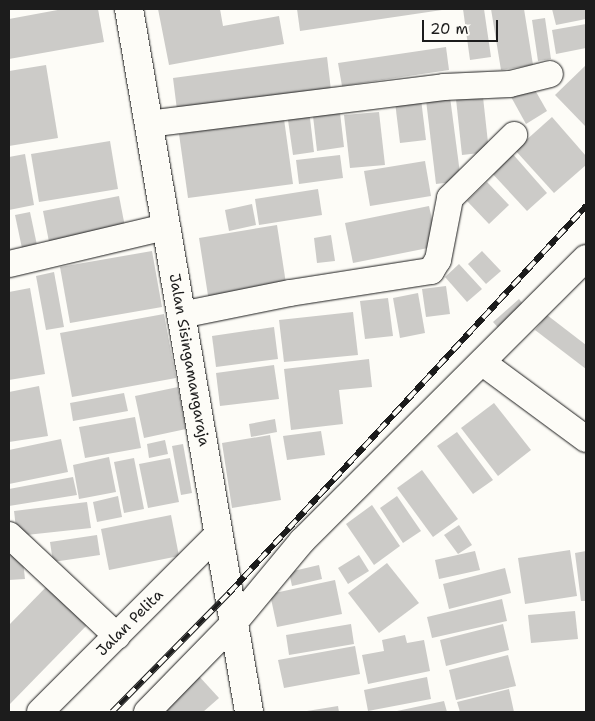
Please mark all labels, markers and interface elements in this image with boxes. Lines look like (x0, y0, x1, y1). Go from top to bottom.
scale bar (425, 10, 501, 42)
text: 20 m (430, 19, 469, 39)
street label: Jalan Sisingamangaraja (165, 272, 213, 448)
street label: Jalan Pelita (93, 586, 167, 660)

